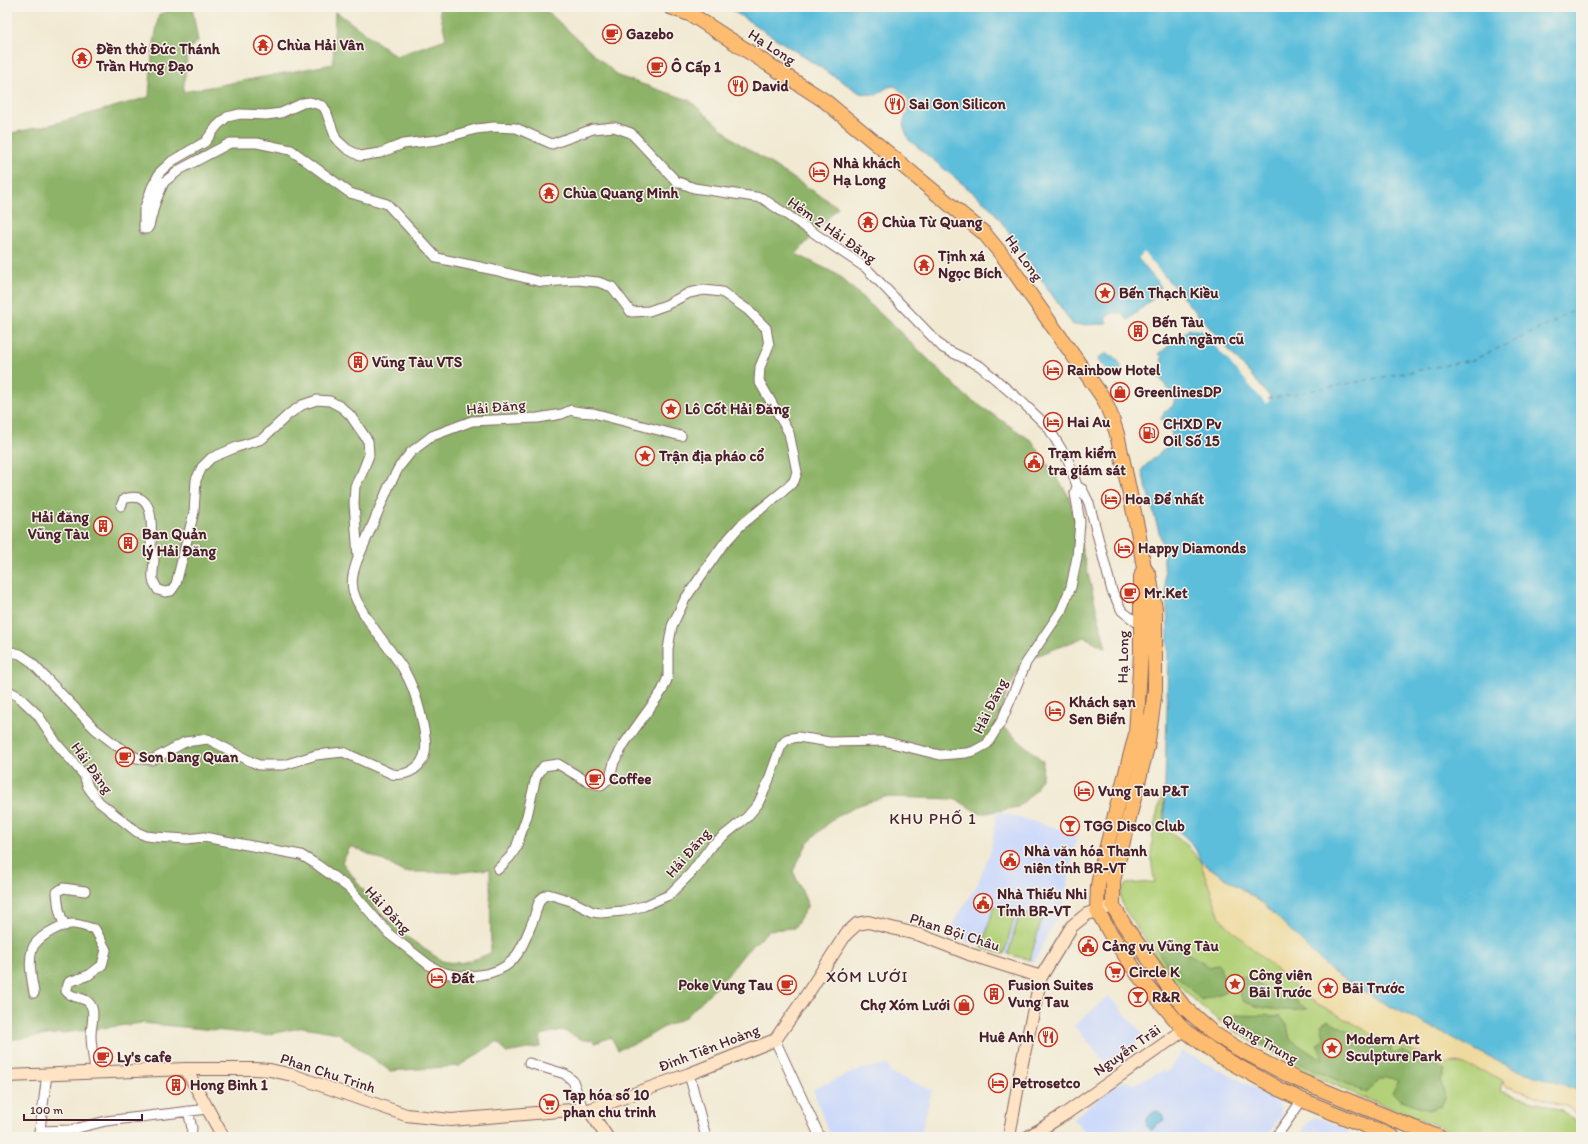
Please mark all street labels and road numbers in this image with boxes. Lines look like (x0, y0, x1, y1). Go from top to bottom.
street label: Hạ Long (745, 25, 799, 69)
street label: Hẻm 2 Hải Đăng (784, 193, 880, 268)
street label: Hạ Long (1001, 231, 1047, 285)
street label: Hải Đăng (466, 395, 527, 419)
street label: Hạ Long (1114, 630, 1132, 684)
street label: Hải Đăng (969, 675, 1011, 737)
street label: Hải Đăng (67, 739, 117, 798)
street label: Hải Đăng (662, 824, 715, 881)
street label: Hải Đăng (361, 882, 415, 938)
street label: Phan Bội Châu (908, 909, 1002, 955)
street label: Quang Trung (1219, 1010, 1302, 1068)
street label: Đinh Tiên Hoàng (656, 1020, 762, 1076)
street label: Nguyễn Trãi (1090, 1020, 1164, 1080)
street label: Phan Chu Trinh (278, 1049, 378, 1097)

